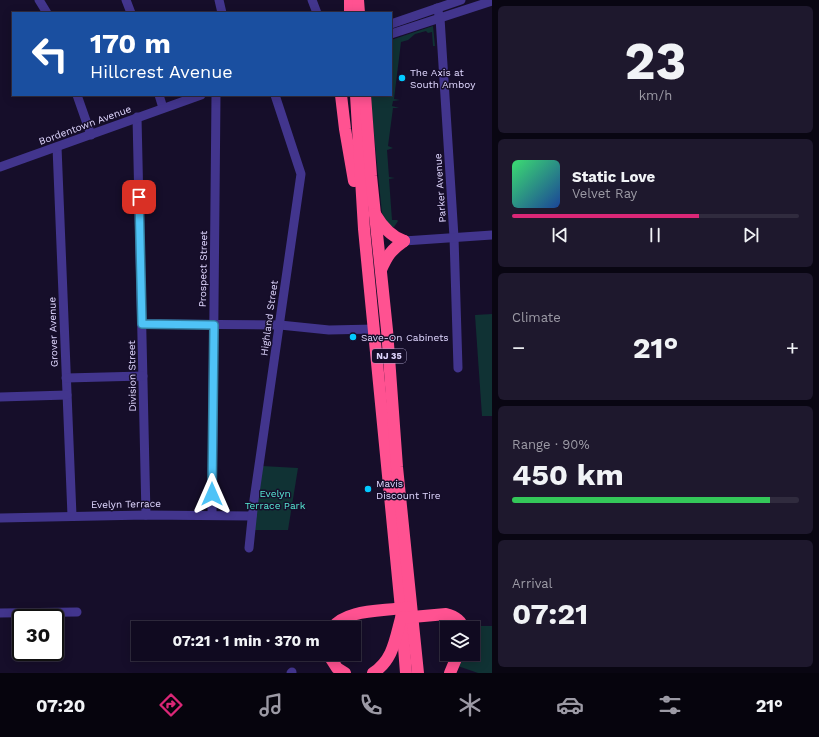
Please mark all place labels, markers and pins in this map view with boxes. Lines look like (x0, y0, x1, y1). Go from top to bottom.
place label: The Axis at South Amboy (410, 67, 476, 90)
marker: The Axis at South Amboy (397, 73, 407, 83)
pin (122, 180, 156, 214)
marker: Save-On Cabinets (348, 332, 358, 342)
place label: Save-On Cabinets (361, 332, 449, 343)
place label: Mavis Discount Tire (376, 478, 441, 501)
marker: Mavis Discount Tire (363, 484, 373, 494)

